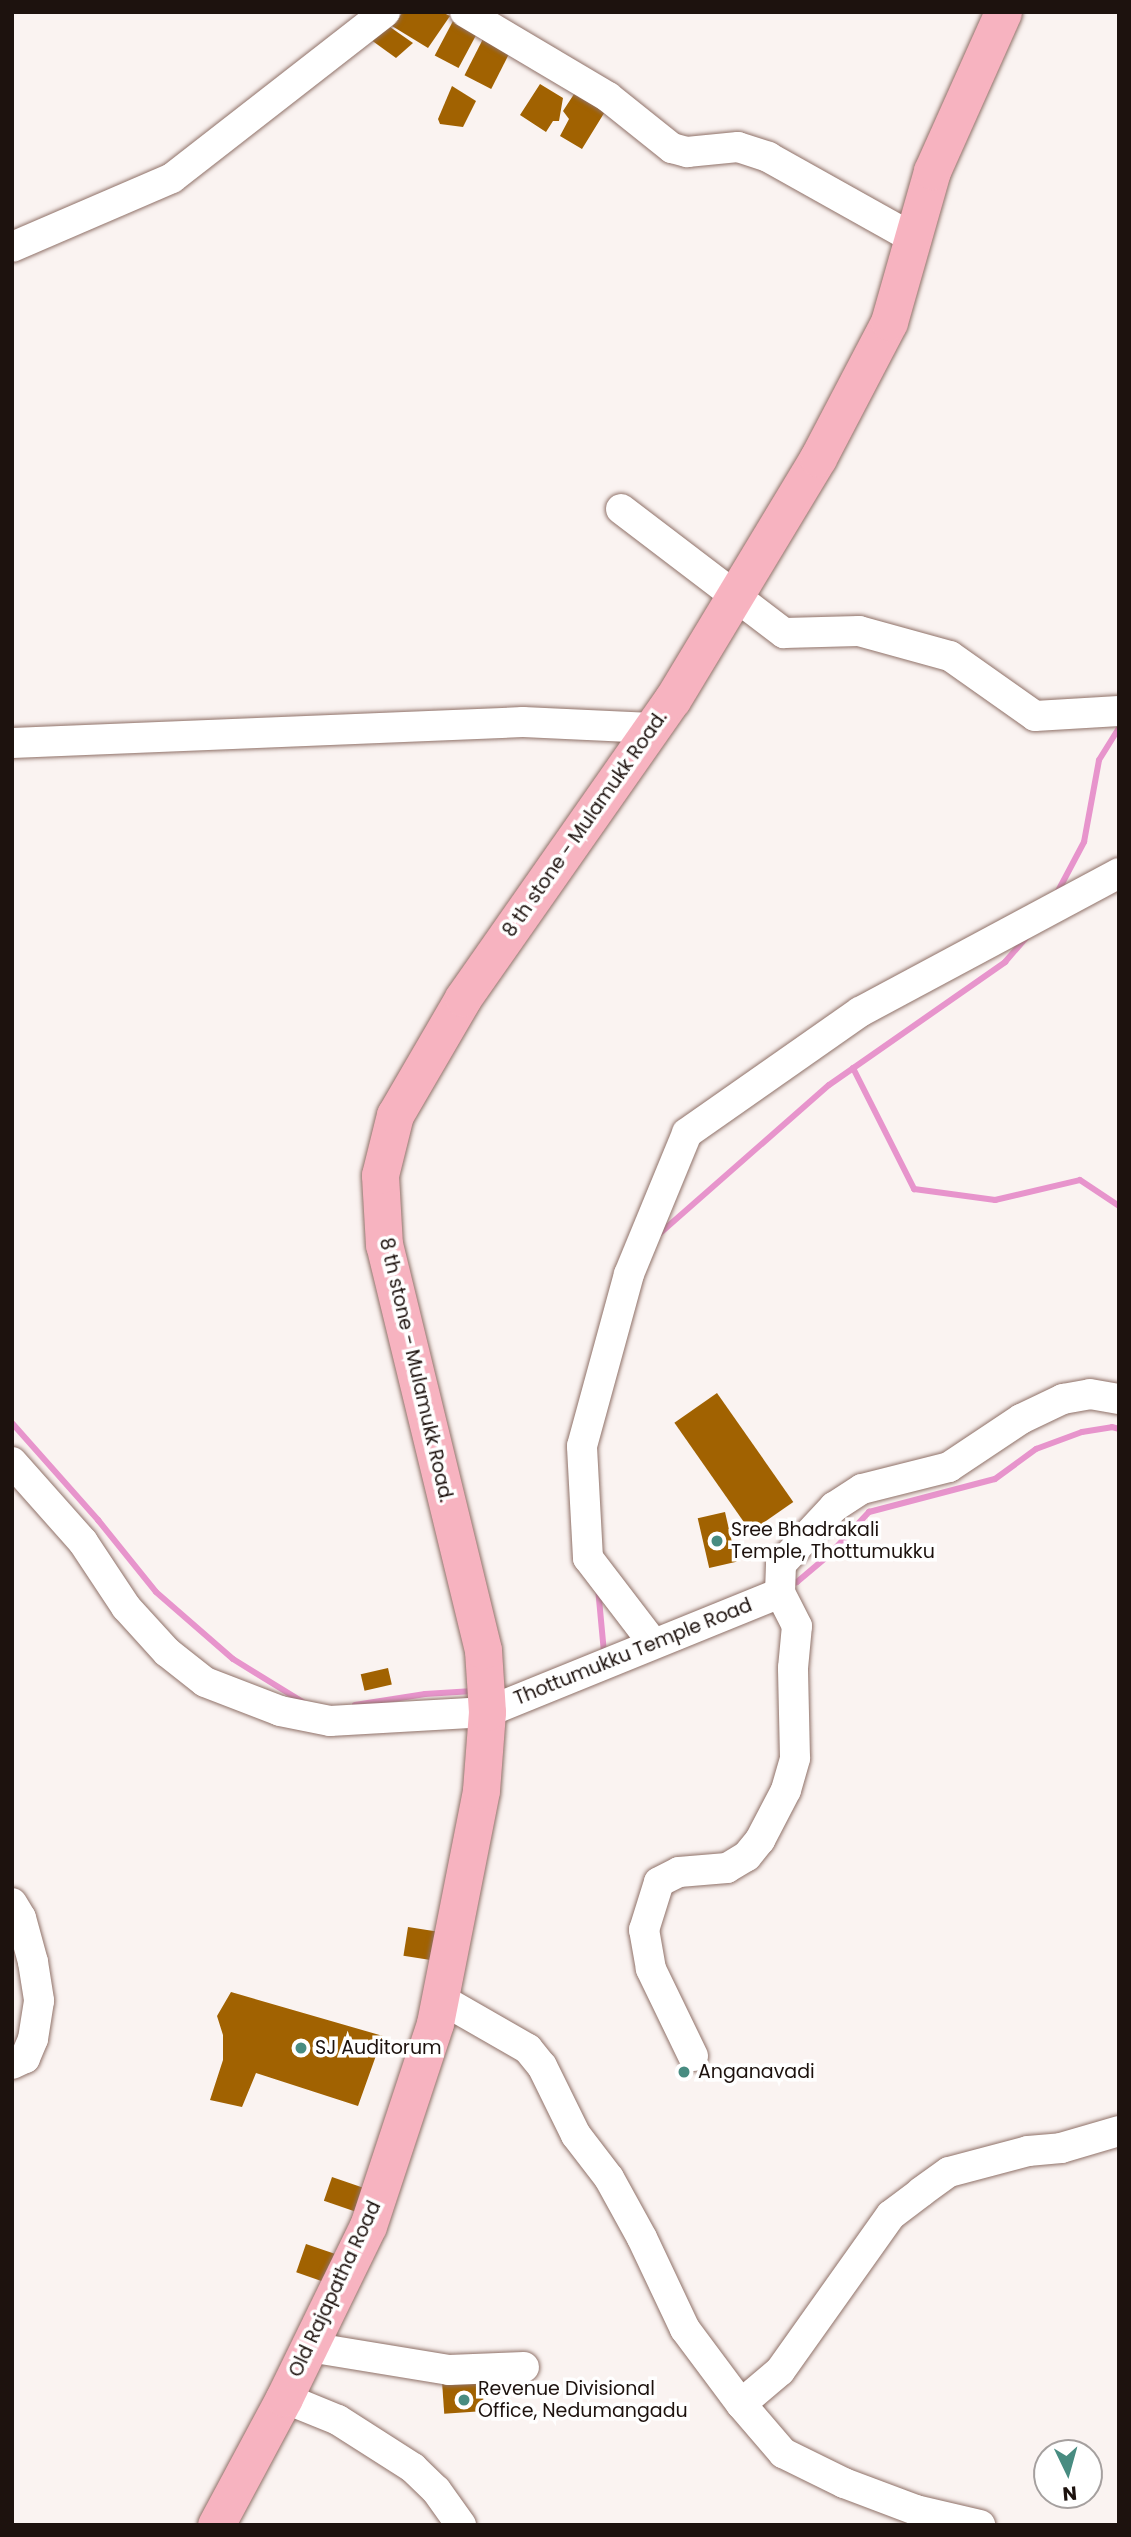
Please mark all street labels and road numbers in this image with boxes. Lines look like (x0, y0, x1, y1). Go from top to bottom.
street label: 8 th stone - Mulamukk Road. (498, 707, 672, 941)
street label: 8 th stone - Mulamukk Road. (374, 1236, 458, 1504)
street label: Thottumukku Temple Road (511, 1594, 755, 1710)
street label: Old Rajapatha Road (284, 2197, 386, 2381)

